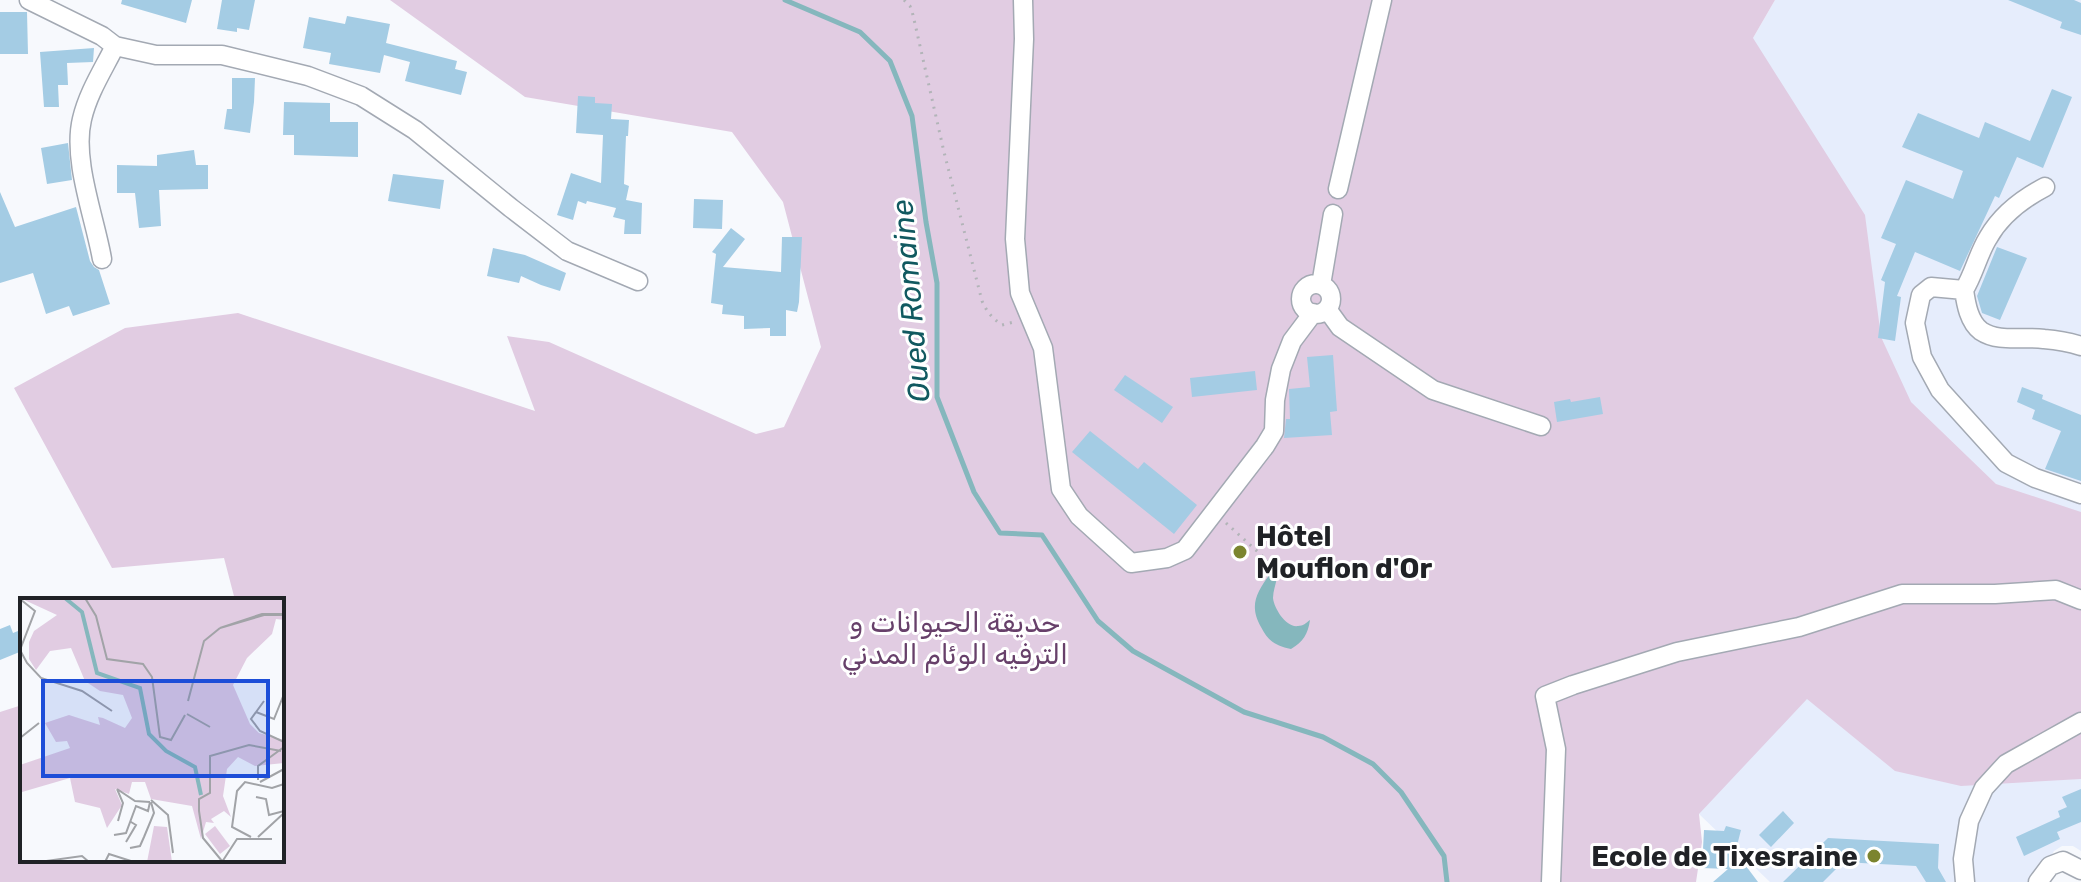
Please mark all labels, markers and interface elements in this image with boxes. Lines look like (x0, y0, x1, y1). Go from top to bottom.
water label: Oued Romaine (884, 198, 938, 404)
place label: Hôtel Mouflon d'Or (1256, 520, 1432, 585)
marker: Hôtel Mouflon d'Or (1231, 543, 1249, 561)
inset map (20, 598, 284, 862)
park label: حديقة الحيوانات و الترفيه الوئام المدني (842, 606, 1068, 676)
place label: Ecole de Tixesraine (1591, 840, 1858, 873)
marker: Ecole de Tixesraine (1865, 847, 1883, 865)

